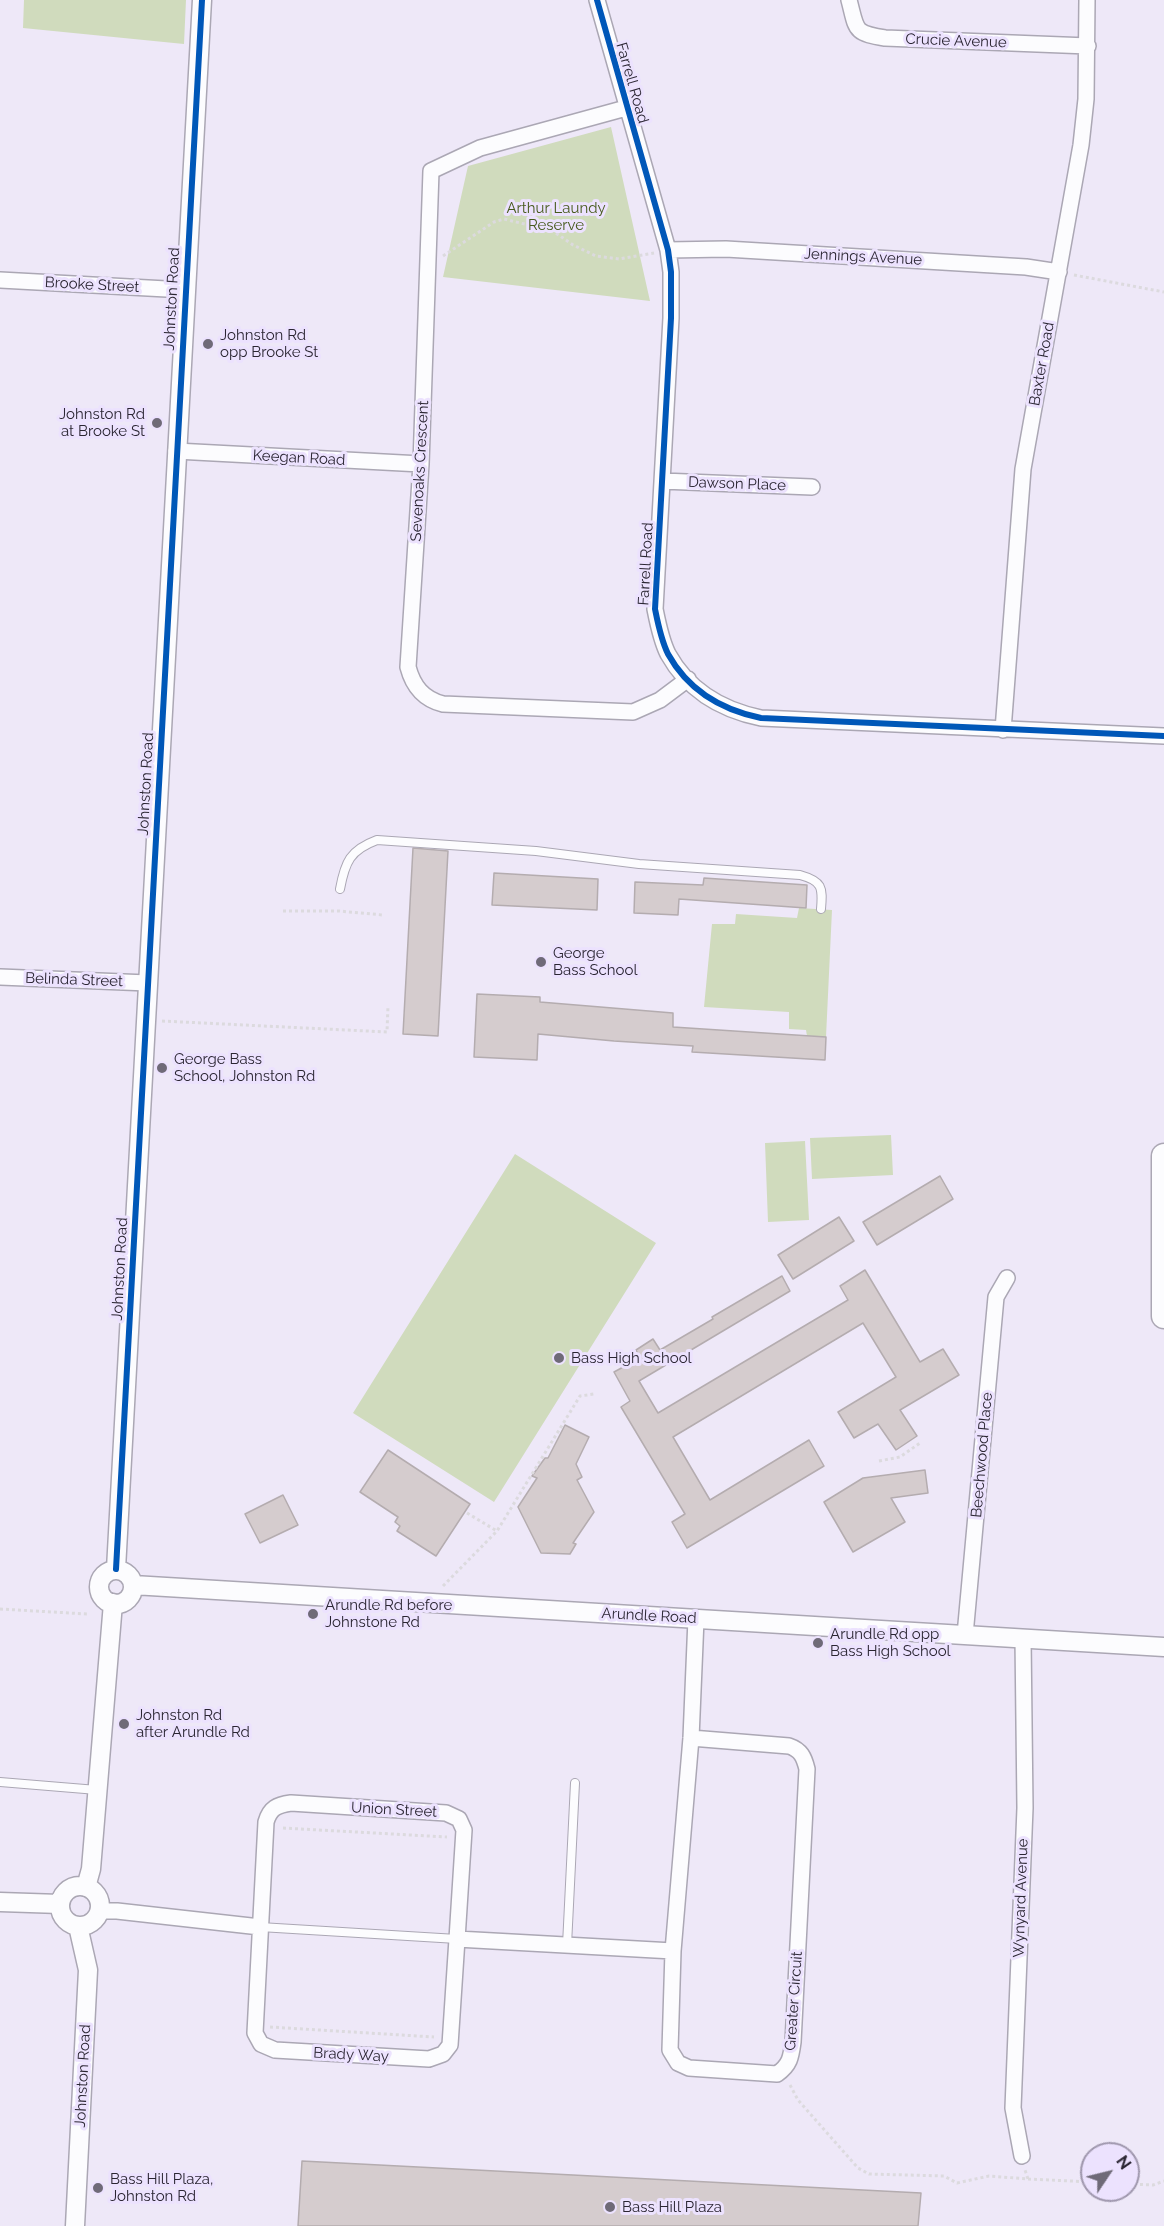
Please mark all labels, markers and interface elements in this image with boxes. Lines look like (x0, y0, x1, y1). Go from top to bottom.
street label: Crucie Avenue (905, 30, 1007, 52)
street label: Farrell Road (612, 41, 652, 125)
park label: Arthur Laundy Reserve (506, 199, 606, 234)
street label: Jennings Avenue (803, 245, 923, 269)
street label: Johnston Road (160, 247, 184, 351)
street label: Brooke Street (44, 274, 140, 296)
street label: Baxter Road (1026, 321, 1058, 407)
place label: Johnston Rd opp Brooke St (220, 326, 318, 361)
marker: Johnston Rd opp Brooke St (201, 337, 215, 351)
street label: Sevenoaks Crescent (407, 400, 433, 542)
place label: Johnston Rd at Brooke St (59, 405, 145, 440)
marker: Johnston Rd at Brooke St (150, 416, 164, 430)
street label: Keegan Road (252, 447, 346, 469)
street label: Dawson Place (688, 473, 786, 495)
street label: Farrell Road (635, 522, 657, 606)
street label: Johnston Road (134, 732, 158, 836)
place label: George Bass School (553, 944, 637, 979)
marker: George Bass School (534, 955, 548, 969)
street label: Belinda Street (25, 969, 123, 991)
place label: George Bass School, Johnston Rd (174, 1050, 315, 1085)
marker: George Bass School, Johnston Rd (155, 1061, 169, 1075)
street label: Johnston Road (108, 1217, 132, 1321)
place label: Bass High School (571, 1349, 692, 1367)
marker: Bass High School (552, 1351, 566, 1365)
street label: Beechwood Place (968, 1392, 996, 1518)
place label: Arundle Rd before Johnstone Rd (325, 1596, 452, 1631)
street label: Arundle Road (601, 1605, 697, 1627)
marker: Arundle Rd before Johnstone Rd (306, 1607, 320, 1621)
place label: Arundle Rd opp Bass High School (830, 1625, 951, 1660)
marker: Arundle Rd opp Bass High School (811, 1636, 825, 1650)
place label: Johnston Rd after Arundle Rd (136, 1706, 250, 1741)
marker: Johnston Rd after Arundle Rd (117, 1717, 131, 1731)
street label: Union Street (350, 1799, 438, 1821)
street label: Wynyard Avenue (1010, 1838, 1032, 1958)
street label: Greater Circuit (782, 1951, 806, 2051)
street label: Johnston Road (71, 2024, 95, 2128)
street label: Brady Way (313, 2044, 389, 2066)
north arrow (1080, 2142, 1140, 2202)
text: N (1112, 2152, 1135, 2173)
place label: Bass Hill Plaza, Johnston Rd (110, 2170, 213, 2205)
marker: Bass Hill Plaza, Johnston Rd (91, 2181, 105, 2195)
place label: Bass Hill Plaza (622, 2198, 722, 2216)
marker: Bass Hill Plaza (603, 2200, 617, 2214)

